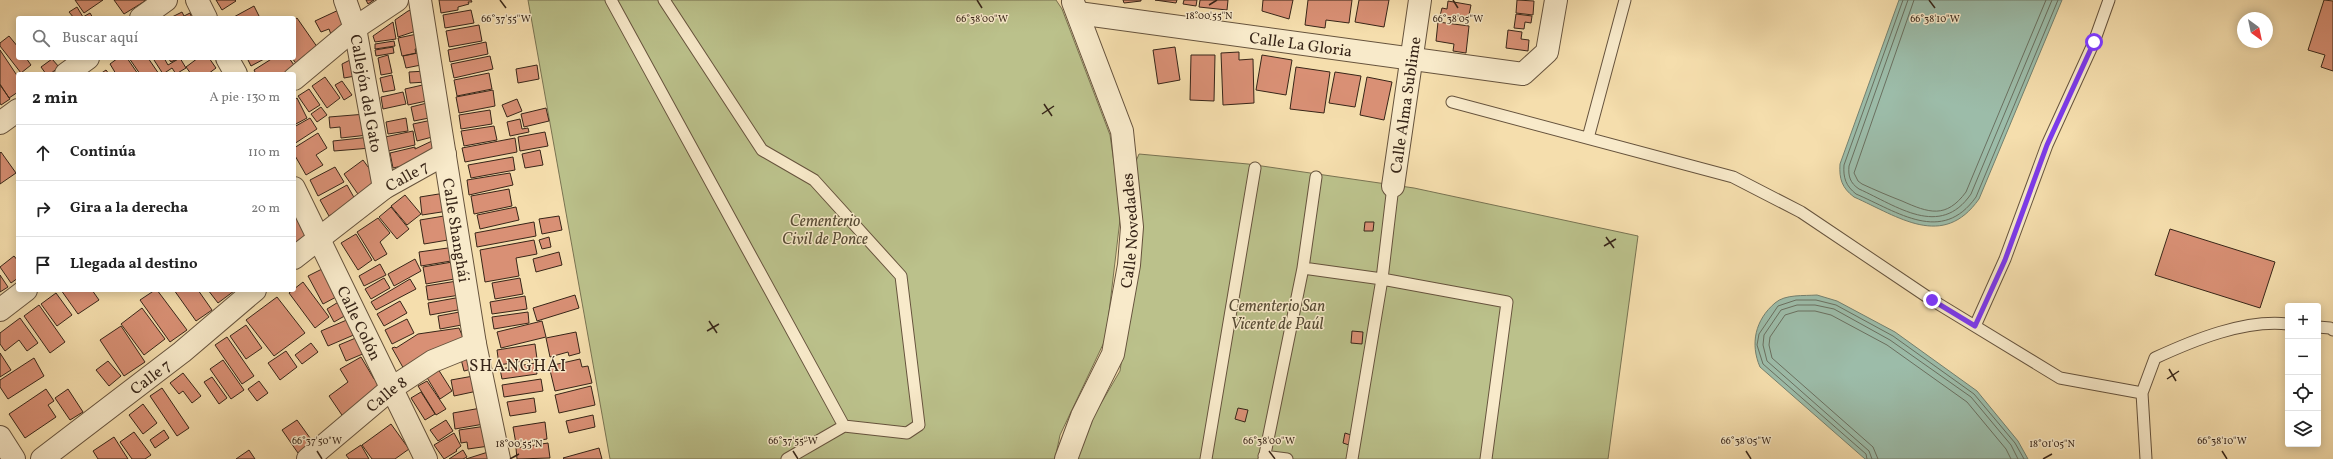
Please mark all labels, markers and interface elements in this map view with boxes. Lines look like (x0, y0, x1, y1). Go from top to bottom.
text: 18°00'55"N (1186, 9, 1233, 23)
text: 66°37'55"W (481, 12, 531, 26)
text: 66°38'00"W (956, 12, 1008, 26)
text: 66°38'05"W (1433, 12, 1483, 26)
text: 66°38'10"W (1910, 12, 1960, 26)
north arrow (2237, 12, 2273, 48)
search box (16, 16, 296, 60)
icon: search (30, 27, 52, 49)
text: Buscar aquí (62, 28, 138, 49)
street label: Calle La Gloria (1248, 28, 1353, 63)
street label: Callejón del Gato (343, 33, 386, 154)
route start (2085, 33, 2103, 51)
street label: Calle Alma Sublime (1386, 35, 1428, 175)
text: 2 min (32, 87, 78, 110)
text: A pie · 130 m (210, 89, 280, 107)
icon: ahead (32, 142, 54, 164)
text: Continúa (70, 142, 136, 163)
text: 110 m (248, 144, 280, 162)
street label: Calle 7 (382, 156, 434, 198)
street label: Calle Novedades (1116, 172, 1145, 290)
street label: Calle Shanghái (436, 177, 474, 284)
icon: right (32, 198, 54, 220)
text: Gira a la derecha (70, 198, 188, 219)
text: 20 m (251, 200, 280, 218)
park label: Cementerio Civil de Ponce (782, 211, 868, 251)
icon: arrive (32, 254, 54, 276)
text: Llegada al destino (70, 254, 198, 275)
street label: Calle Colón (330, 283, 385, 365)
route end (1923, 291, 1941, 309)
park label: Cementerio San Vicente de Paúl (1229, 296, 1325, 336)
map controls (2285, 303, 2321, 447)
button: + (2285, 303, 2321, 339)
button: − (2285, 339, 2321, 375)
street label: Calle 7 (126, 355, 177, 401)
district label: SHANGHÁI (469, 355, 567, 378)
street label: Calle 8 (362, 372, 412, 418)
button: locate (2285, 375, 2321, 411)
button: layers (2285, 411, 2321, 447)
text: 66°37'50"W (292, 434, 342, 448)
text: 66°37'55"W (768, 434, 818, 448)
text: 66°38'00"W (1243, 434, 1295, 448)
text: 66°38'05"W (1721, 434, 1771, 448)
text: 66°38'10"W (2197, 434, 2247, 448)
text: 18°00'55"N (496, 437, 543, 451)
text: 18°01'05"N (2029, 437, 2075, 451)

